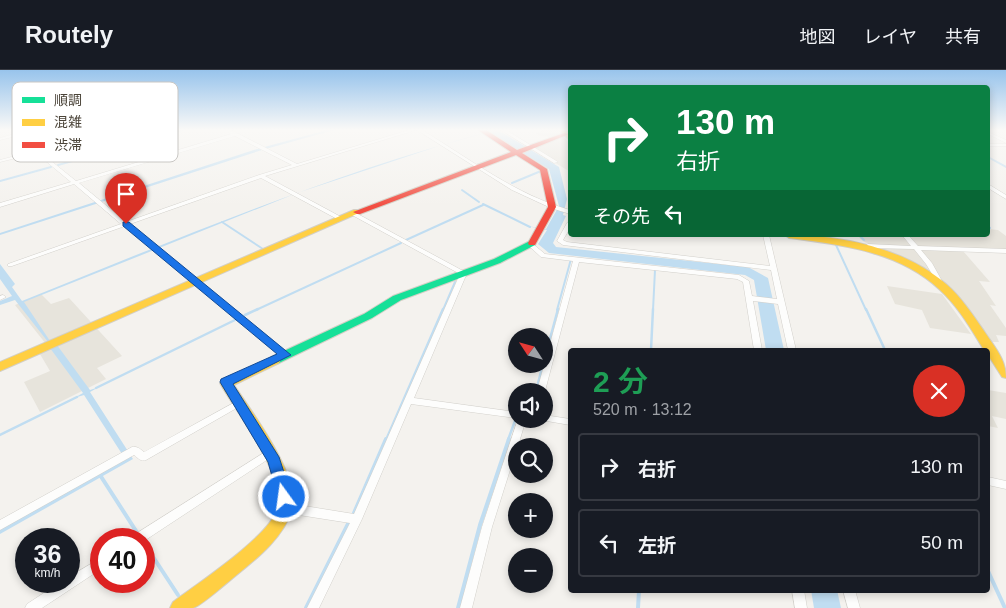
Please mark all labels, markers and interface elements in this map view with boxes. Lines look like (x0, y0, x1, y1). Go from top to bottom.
text: Routely (25, 21, 113, 48)
text: 地図 (800, 27, 836, 47)
text: レイヤ (864, 27, 917, 47)
text: 共有 (945, 27, 981, 47)
legend (12, 82, 178, 162)
text: 順調 (54, 92, 82, 108)
text: 130 m (676, 102, 775, 141)
icon: right (593, 105, 658, 170)
text: 混雑 (54, 114, 82, 130)
text: 渋滞 (54, 137, 82, 153)
text: 右折 (676, 149, 720, 174)
pin (105, 173, 147, 224)
icon: arrive (112, 180, 140, 208)
icon: left (660, 200, 688, 228)
text: その先 (593, 206, 650, 227)
north arrow (508, 328, 552, 372)
map controls (508, 328, 553, 593)
text: 2 分 (593, 365, 648, 398)
button: close (913, 365, 965, 417)
button: sound (508, 383, 553, 428)
text: 520 m · 13:12 (593, 401, 692, 418)
button: search (508, 438, 553, 483)
icon: right (595, 453, 623, 481)
text: 130 m (910, 456, 963, 477)
text: 右折 (638, 459, 676, 480)
position arrow (257, 470, 309, 522)
button: + (508, 493, 553, 538)
speed limit sign: 40 (90, 528, 155, 593)
icon: left (595, 529, 623, 557)
text: 50 m (921, 532, 963, 553)
text: 左折 (638, 535, 676, 556)
text: 36 (34, 540, 61, 568)
button: − (508, 548, 553, 593)
text: km/h (34, 566, 61, 580)

